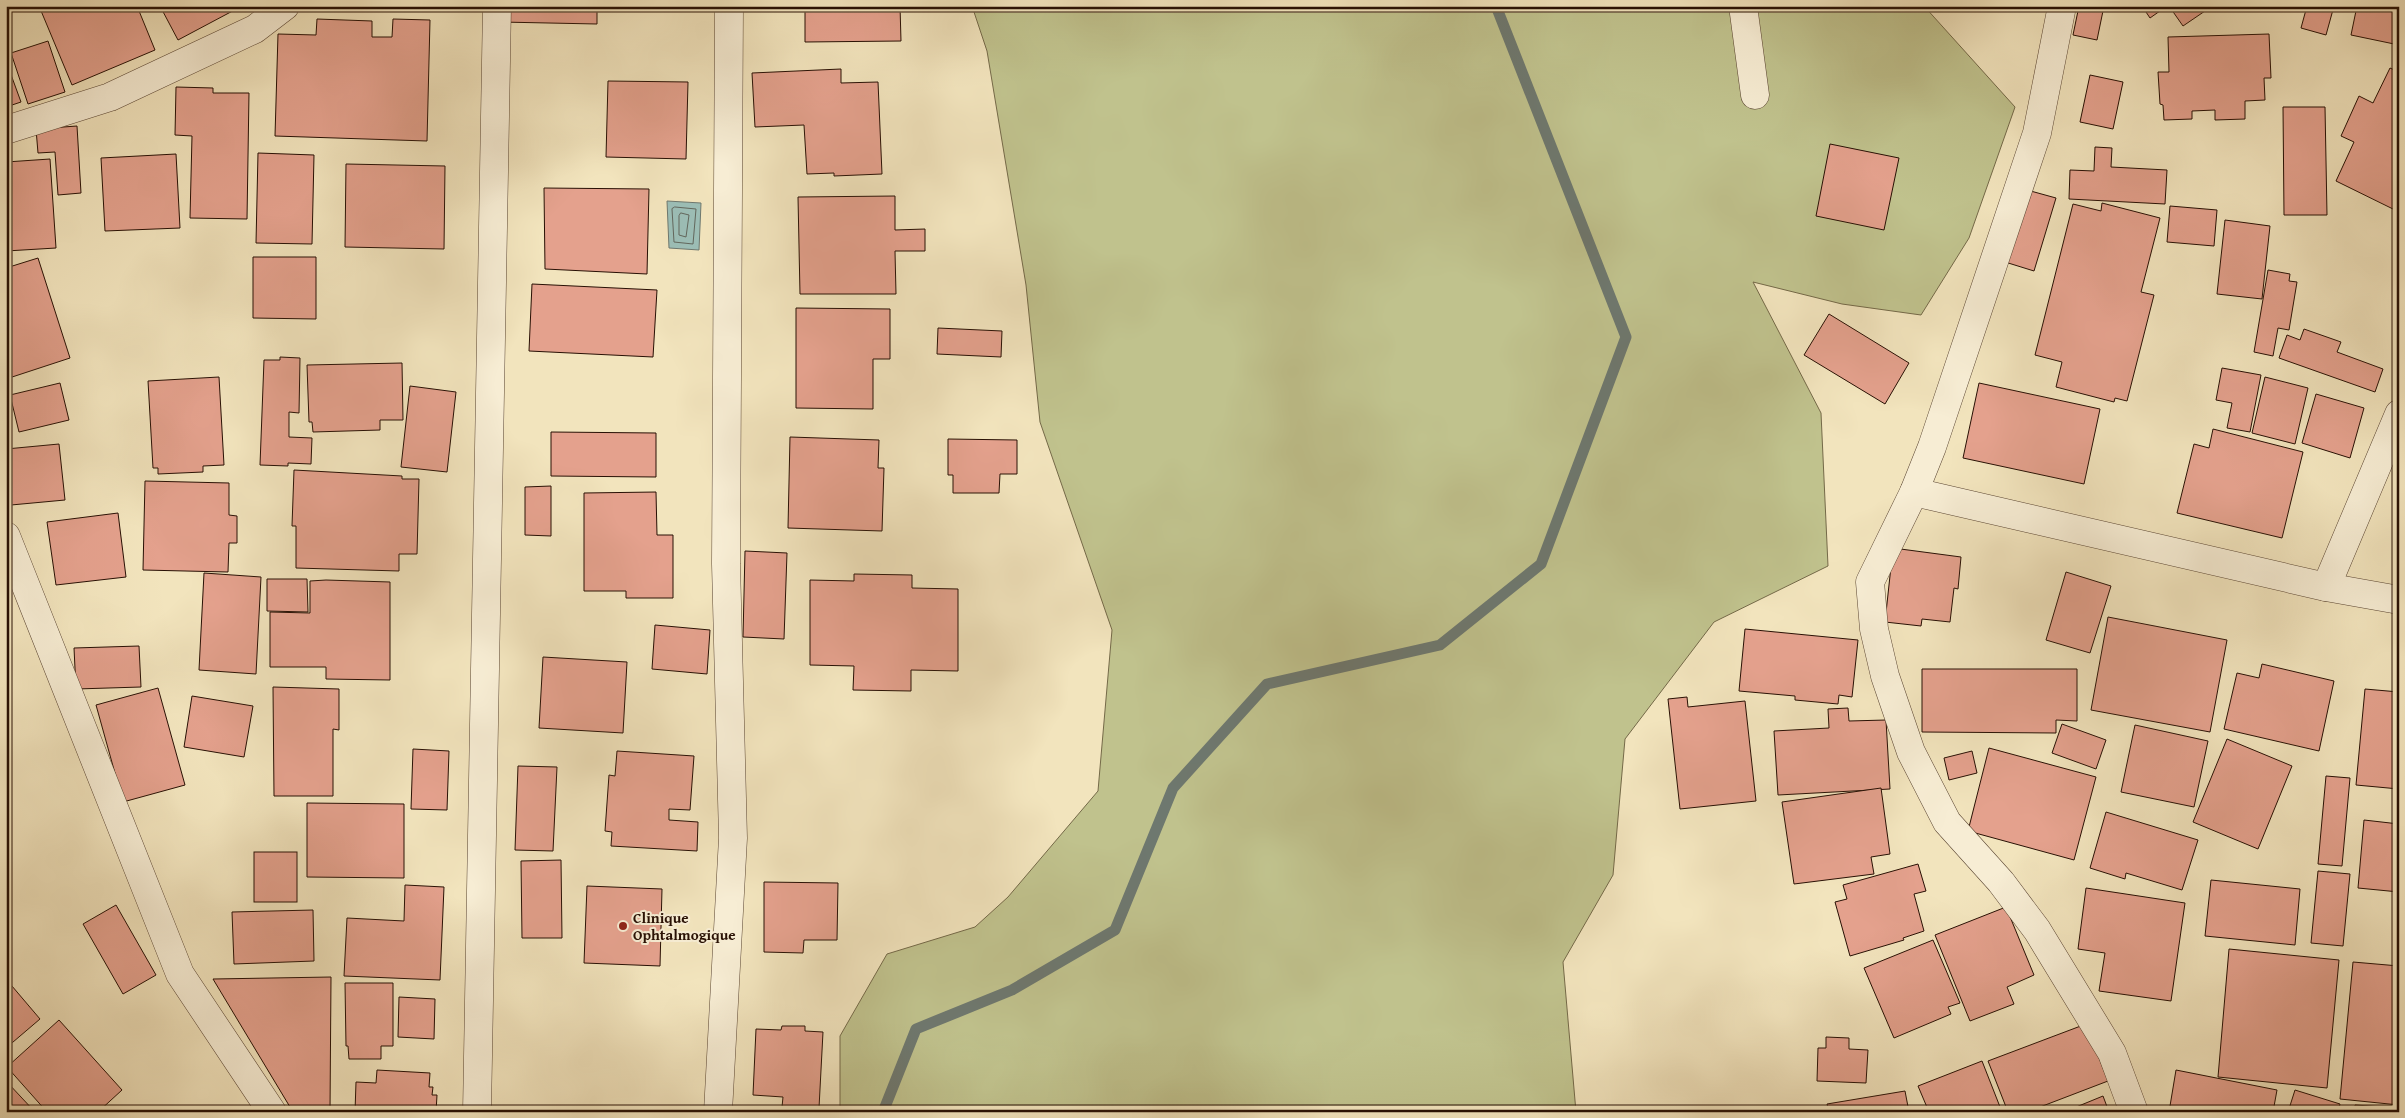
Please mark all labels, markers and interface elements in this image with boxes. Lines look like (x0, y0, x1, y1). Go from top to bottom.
place label: Clinique Ophtalmogique (633, 907, 736, 945)
marker: Clinique Ophtalmogique (617, 920, 629, 932)

